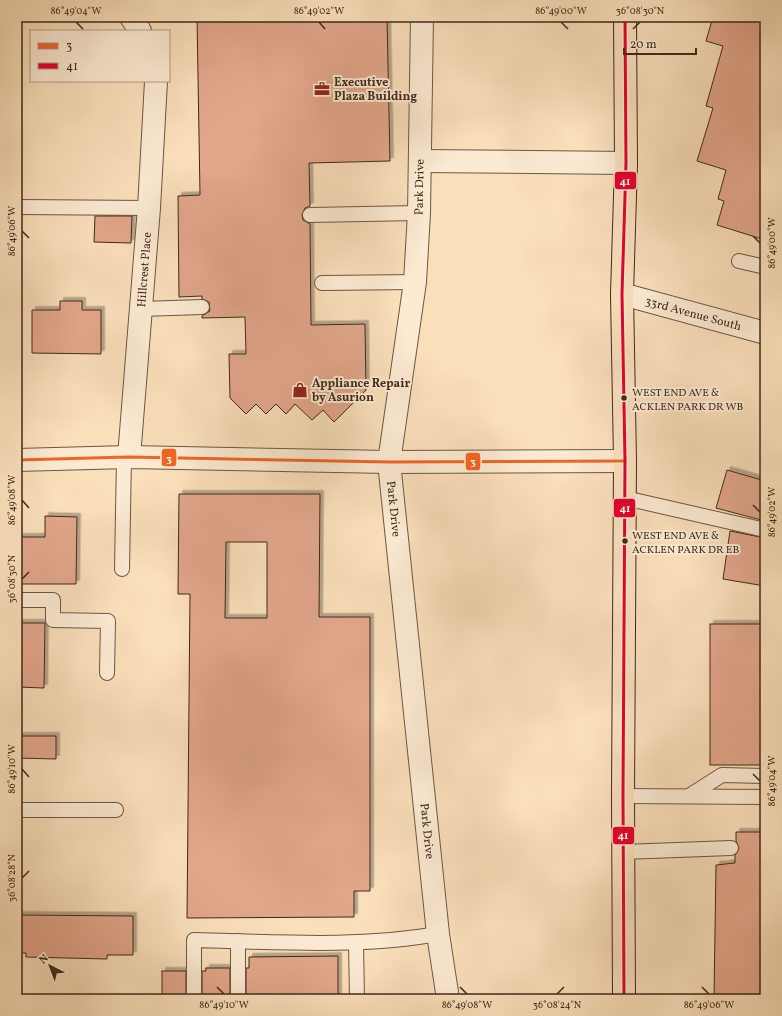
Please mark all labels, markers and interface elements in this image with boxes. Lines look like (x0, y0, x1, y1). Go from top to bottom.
text: 86°49'04"W (51, 4, 101, 18)
text: 86°49'02"W (294, 4, 344, 18)
text: 86°49'00"W (535, 4, 587, 18)
text: 36°08'30"N (616, 4, 665, 18)
legend (30, 30, 170, 82)
scale bar (624, 30, 696, 56)
text: 20 m (630, 37, 657, 53)
text: 3 (66, 39, 72, 55)
text: 41 (66, 59, 78, 75)
place label: Executive Plaza Building (334, 75, 418, 105)
office icon: Executive Plaza Building (313, 80, 331, 98)
street label: Park Drive (412, 158, 428, 215)
line badge: 41 (614, 171, 637, 190)
text: 41 (619, 175, 631, 190)
text: 86°49'06"W (5, 206, 19, 256)
text: 86°49'00"W (765, 217, 779, 269)
street label: Hillcrest Place (134, 231, 156, 308)
street label: 33rd Avenue South (643, 294, 743, 335)
place label: Appliance Repair by Asurion (312, 376, 410, 406)
shop icon: Appliance Repair by Asurion (291, 381, 309, 399)
place label: WEST END AVE & ACKLEN PARK DR WB (632, 386, 744, 415)
marker: WEST END AVE & ACKLEN PARK DR WB (619, 393, 629, 403)
line badge: 3 (161, 448, 177, 467)
text: 3 (166, 452, 172, 467)
line badge: 3 (465, 452, 481, 471)
text: 3 (470, 455, 476, 470)
text: 86°49'08"W (5, 475, 19, 525)
street label: Park Drive (382, 480, 404, 538)
text: 86°49'02"W (765, 487, 779, 537)
line badge: 41 (613, 498, 636, 518)
text: 41 (619, 502, 631, 517)
place label: WEST END AVE & ACKLEN PARK DR EB (632, 529, 739, 558)
marker: WEST END AVE & ACKLEN PARK DR EB (620, 536, 630, 546)
text: 36°08'30"N (5, 554, 19, 603)
text: 86°49'10"W (5, 744, 19, 794)
text: 86°49'04"W (765, 756, 779, 806)
street label: Park Drive (415, 802, 437, 860)
line badge: 41 (612, 826, 635, 845)
text: 41 (617, 829, 629, 844)
text: 36°08'28"N (5, 853, 19, 902)
north arrow (30, 946, 70, 986)
text: N (36, 951, 52, 968)
text: 86°49'10"W (199, 998, 249, 1012)
text: 86°49'08"W (442, 998, 492, 1012)
text: 36°08'24"N (533, 998, 582, 1012)
text: 86°49'06"W (684, 998, 734, 1012)

